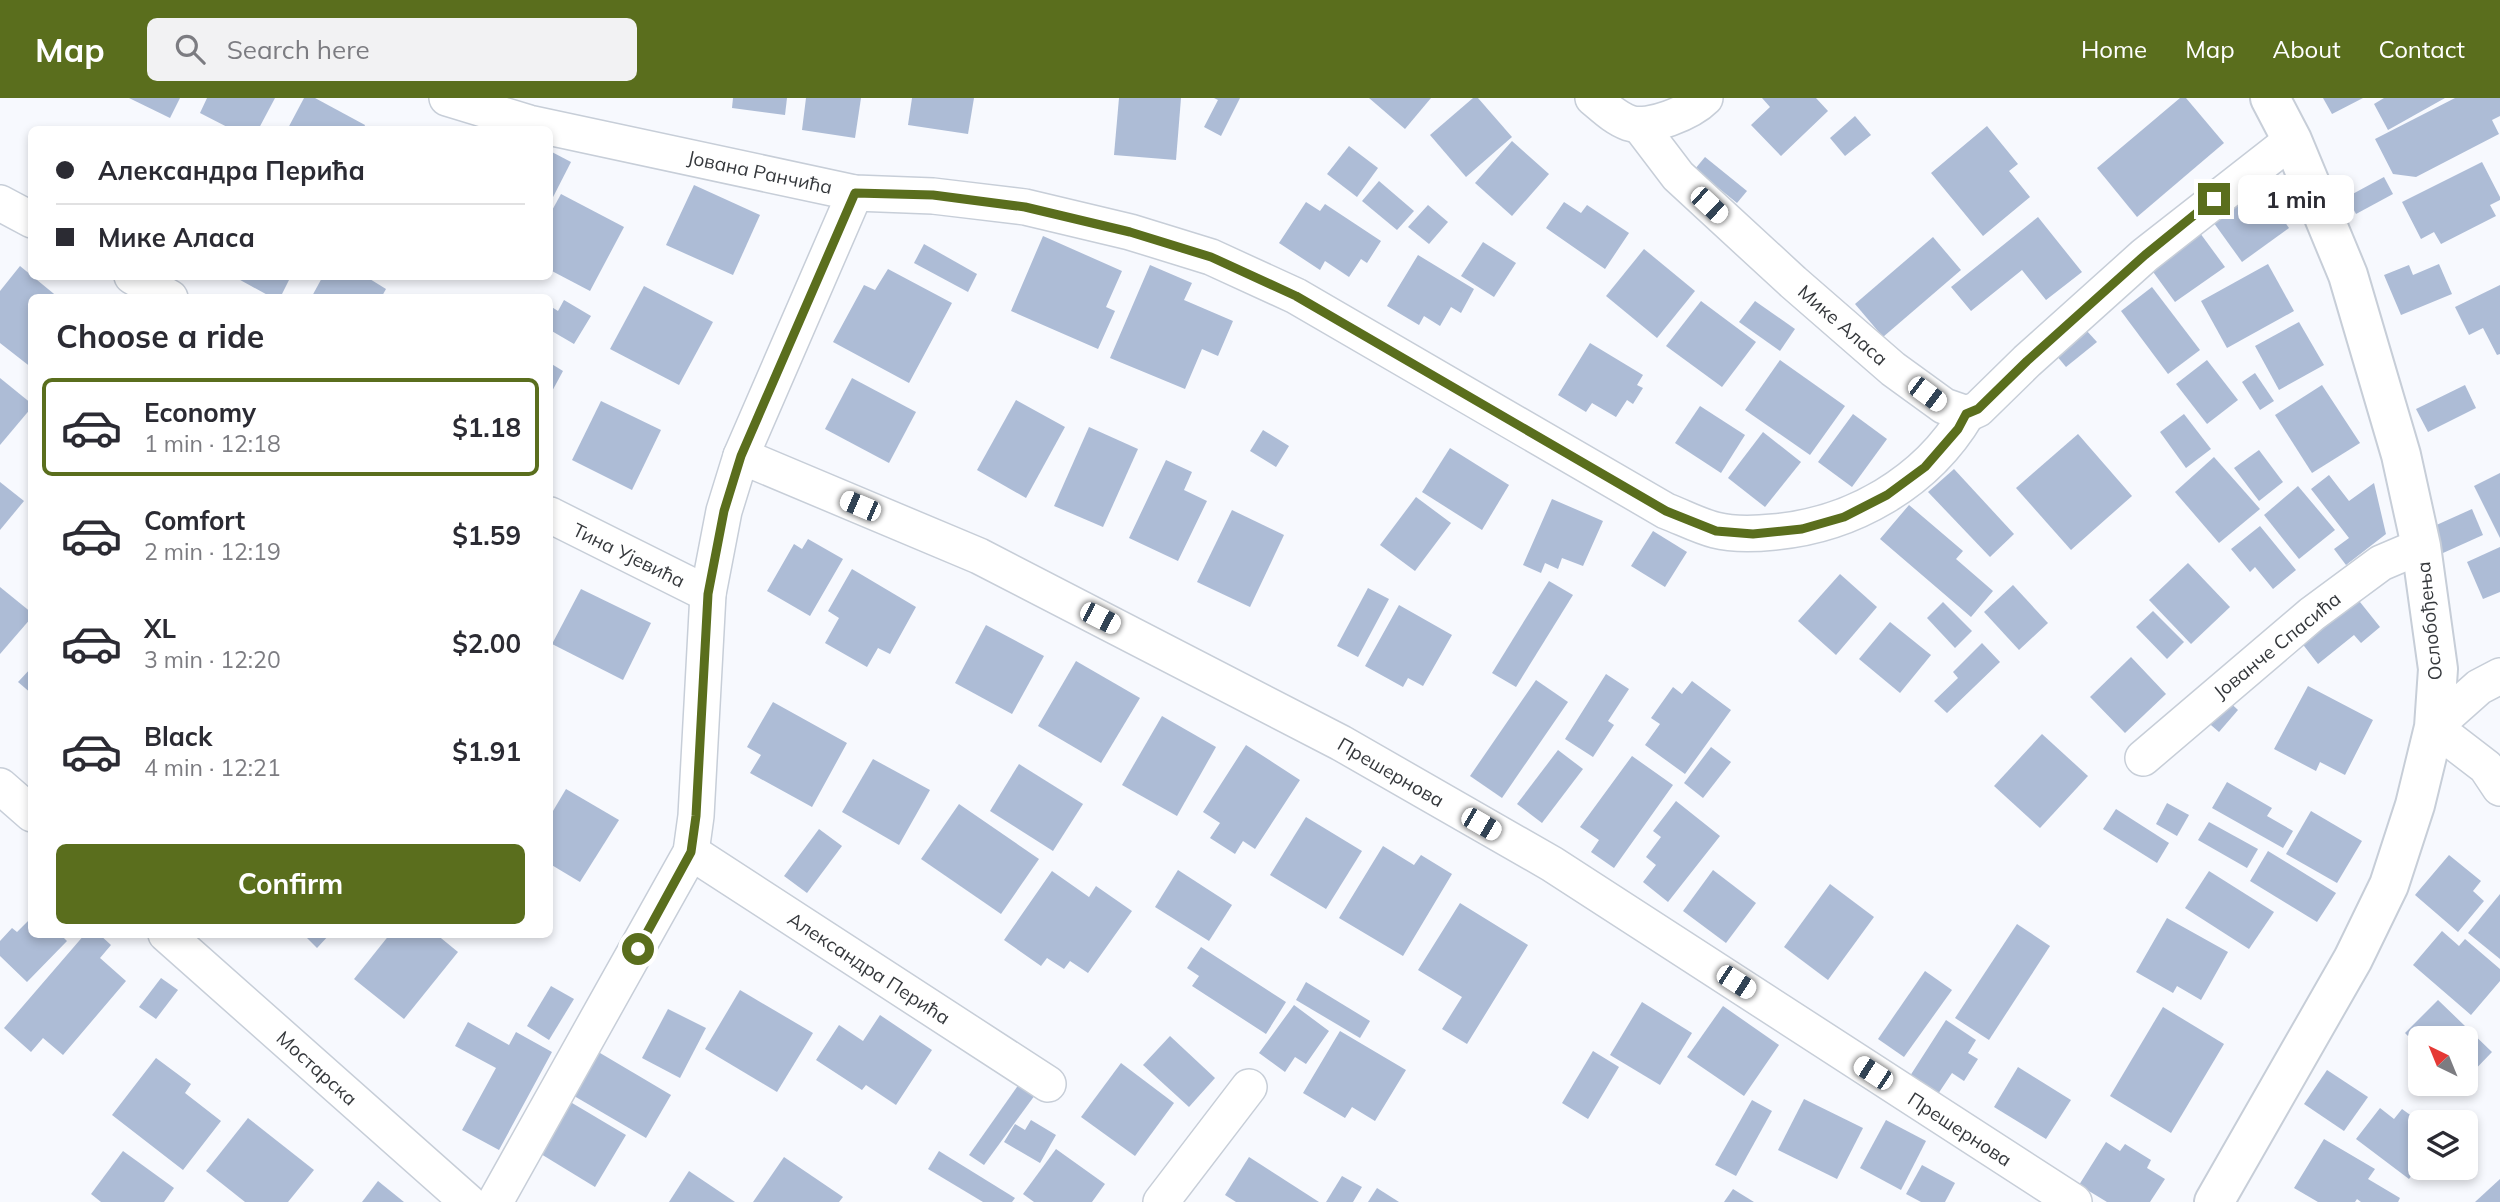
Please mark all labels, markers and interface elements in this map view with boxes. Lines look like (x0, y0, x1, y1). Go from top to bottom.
search box (147, 18, 637, 81)
text: Map (35, 29, 105, 70)
icon: search (171, 30, 209, 68)
text: Search here (227, 33, 370, 66)
text: Home (2081, 34, 2147, 64)
text: Map (2185, 34, 2235, 64)
text: About (2273, 34, 2341, 64)
text: Contact (2379, 34, 2465, 64)
street label: Јована Ранчића (685, 145, 835, 199)
text: Александра Перића (98, 154, 365, 187)
callout: 1 min (2238, 174, 2354, 224)
car (1687, 183, 1732, 227)
route end (2198, 183, 2230, 215)
text: 1 min (2266, 185, 2326, 214)
text: Мике Аласа (98, 221, 255, 254)
street label: Мике Аласа (1793, 279, 1893, 371)
text: Choose a ride (56, 316, 264, 356)
car (1904, 373, 1951, 415)
icon: car (60, 396, 123, 459)
text: Economy (144, 396, 256, 429)
text: $1.18 (452, 411, 521, 444)
text: 1 min · 12:18 (144, 429, 281, 458)
car (837, 488, 884, 524)
icon: car (60, 504, 123, 567)
text: Comfort (144, 504, 245, 537)
street label: Тина Ујевића (569, 517, 689, 593)
text: $1.59 (452, 519, 521, 552)
text: 2 min · 12:19 (144, 537, 281, 566)
street label: Ослобођења (2411, 560, 2447, 682)
street label: Јованче Спасића (2209, 586, 2345, 704)
car (1077, 599, 1124, 637)
icon: car (60, 612, 123, 675)
text: XL (144, 612, 176, 645)
text: $2.00 (452, 627, 521, 660)
text: 3 min · 12:20 (144, 645, 281, 674)
icon: car (60, 720, 123, 783)
text: Black (144, 720, 212, 753)
street label: Прешернова (1334, 732, 1448, 812)
text: $1.91 (452, 735, 521, 768)
text: 4 min · 12:21 (144, 753, 281, 782)
car (1458, 804, 1505, 844)
button: Confirm (56, 844, 525, 924)
street label: Александра Перића (783, 906, 955, 1030)
route start (622, 933, 654, 965)
car (1713, 962, 1760, 1002)
street label: Мостарска (272, 1026, 362, 1110)
north arrow (2408, 1026, 2478, 1096)
map controls (2408, 1026, 2478, 1180)
car (1850, 1053, 1897, 1093)
street label: Прешернова (1904, 1087, 2016, 1171)
button: layers (2408, 1110, 2478, 1180)

